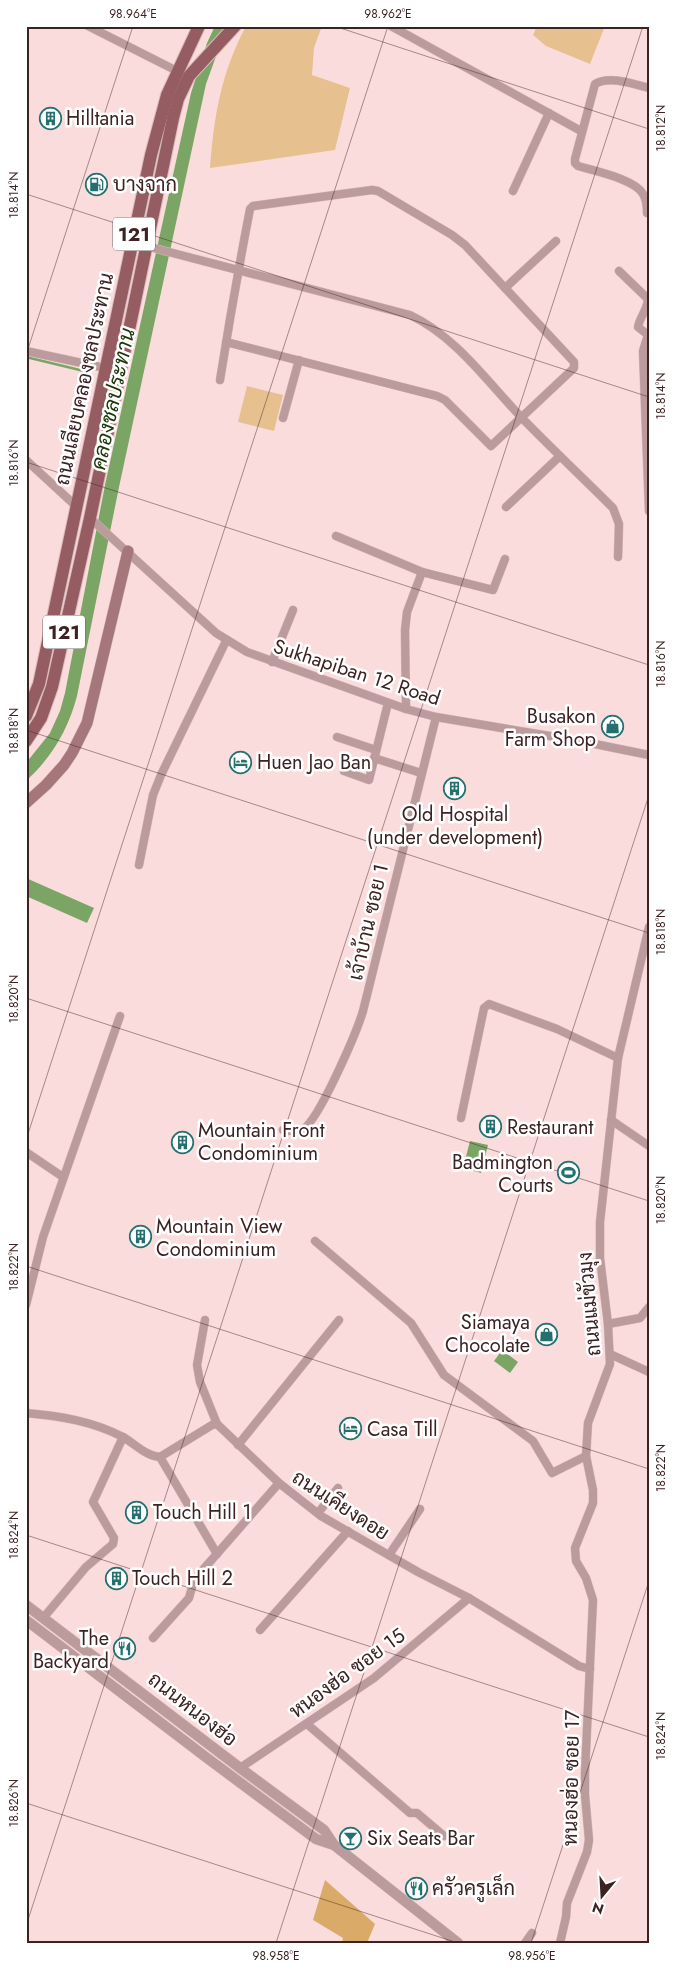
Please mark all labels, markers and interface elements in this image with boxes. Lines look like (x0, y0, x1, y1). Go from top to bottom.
text: 98.964°E (109, 5, 157, 23)
text: 98.962°E (364, 5, 412, 23)
place label: Hilltania (66, 104, 134, 133)
text: 18.812°N (652, 105, 670, 151)
building icon: Hilltania (38, 106, 62, 130)
place label: บางจาก (113, 170, 177, 199)
text: 18.814°N (5, 172, 23, 218)
fuel station icon: บางจาก (85, 172, 109, 196)
road number: 121 (113, 218, 155, 250)
street label: ถนนเลียบคลองชลประทาน (50, 271, 118, 487)
water label: คลองชลประทาน (86, 326, 140, 472)
text: 18.814°N (652, 373, 670, 419)
text: 18.816°N (5, 440, 23, 486)
road number: 121 (43, 616, 85, 649)
street label: Sukhapiban 12 Road (270, 632, 444, 713)
text: 18.816°N (652, 641, 670, 687)
place label: Busakon Farm Shop (505, 702, 596, 754)
text: 18.818°N (5, 708, 23, 754)
shop icon: Busakon Farm Shop (600, 715, 624, 739)
place label: Huen Jao Ban (257, 748, 371, 777)
hotel icon: Huen Jao Ban (229, 750, 253, 774)
building icon: Old Hospital (under development) (443, 776, 467, 800)
place label: Old Hospital (under development) (367, 800, 543, 852)
street label: เจ้าบ้าน ซอย 1 (341, 861, 396, 983)
text: 18.818°N (652, 909, 670, 955)
text: 18.820°N (5, 975, 23, 1023)
place label: Restaurant (507, 1113, 593, 1142)
building icon: Restaurant (479, 1115, 503, 1139)
place label: Mountain Front Condominium (198, 1116, 325, 1168)
building icon: Mountain Front Condominium (170, 1130, 194, 1154)
place label: Badmington Courts (452, 1148, 553, 1200)
sports icon: Badmington Courts (557, 1161, 581, 1185)
text: 18.820°N (652, 1176, 670, 1224)
place label: Mountain View Condominium (156, 1212, 283, 1264)
building icon: Mountain View Condominium (128, 1225, 152, 1249)
text: 18.822°N (5, 1243, 23, 1291)
street label: ถนนแม่ขัวมุง (571, 1251, 608, 1357)
place label: Siamaya Chocolate (445, 1308, 530, 1360)
shop icon: Siamaya Chocolate (534, 1322, 558, 1346)
place label: Casa Till (367, 1415, 438, 1444)
hotel icon: Casa Till (339, 1417, 363, 1441)
text: 18.822°N (652, 1444, 670, 1492)
street label: ถนนเคียงดอย (286, 1463, 395, 1548)
place label: Touch Hill 1 (153, 1498, 251, 1527)
building icon: Touch Hill 1 (125, 1500, 149, 1524)
text: 18.824°N (5, 1511, 23, 1559)
place label: Touch Hill 2 (132, 1564, 233, 1593)
building icon: Touch Hill 2 (104, 1566, 128, 1590)
street label: หนองฮ่อ ซอย 15 (283, 1621, 411, 1725)
place label: The Backyard (33, 1624, 109, 1676)
restaurant icon: The Backyard (113, 1637, 137, 1661)
street label: ถนนหนองฮ่อ (142, 1665, 244, 1754)
street label: หนองฮ่อ ซอย 17 (556, 1709, 587, 1846)
text: 18.824°N (652, 1712, 670, 1760)
text: 18.826°N (5, 1779, 23, 1827)
place label: Six Seats Bar (367, 1824, 475, 1853)
bar icon: Six Seats Bar (339, 1826, 363, 1850)
north arrow (578, 1872, 628, 1922)
place label: ครัวครูเล็ก (432, 1873, 515, 1903)
restaurant icon: ครัวครูเล็ก (404, 1876, 428, 1900)
text: N (590, 1897, 606, 1920)
text: 98.958°E (252, 1947, 300, 1965)
text: 98.956°E (508, 1947, 556, 1965)

